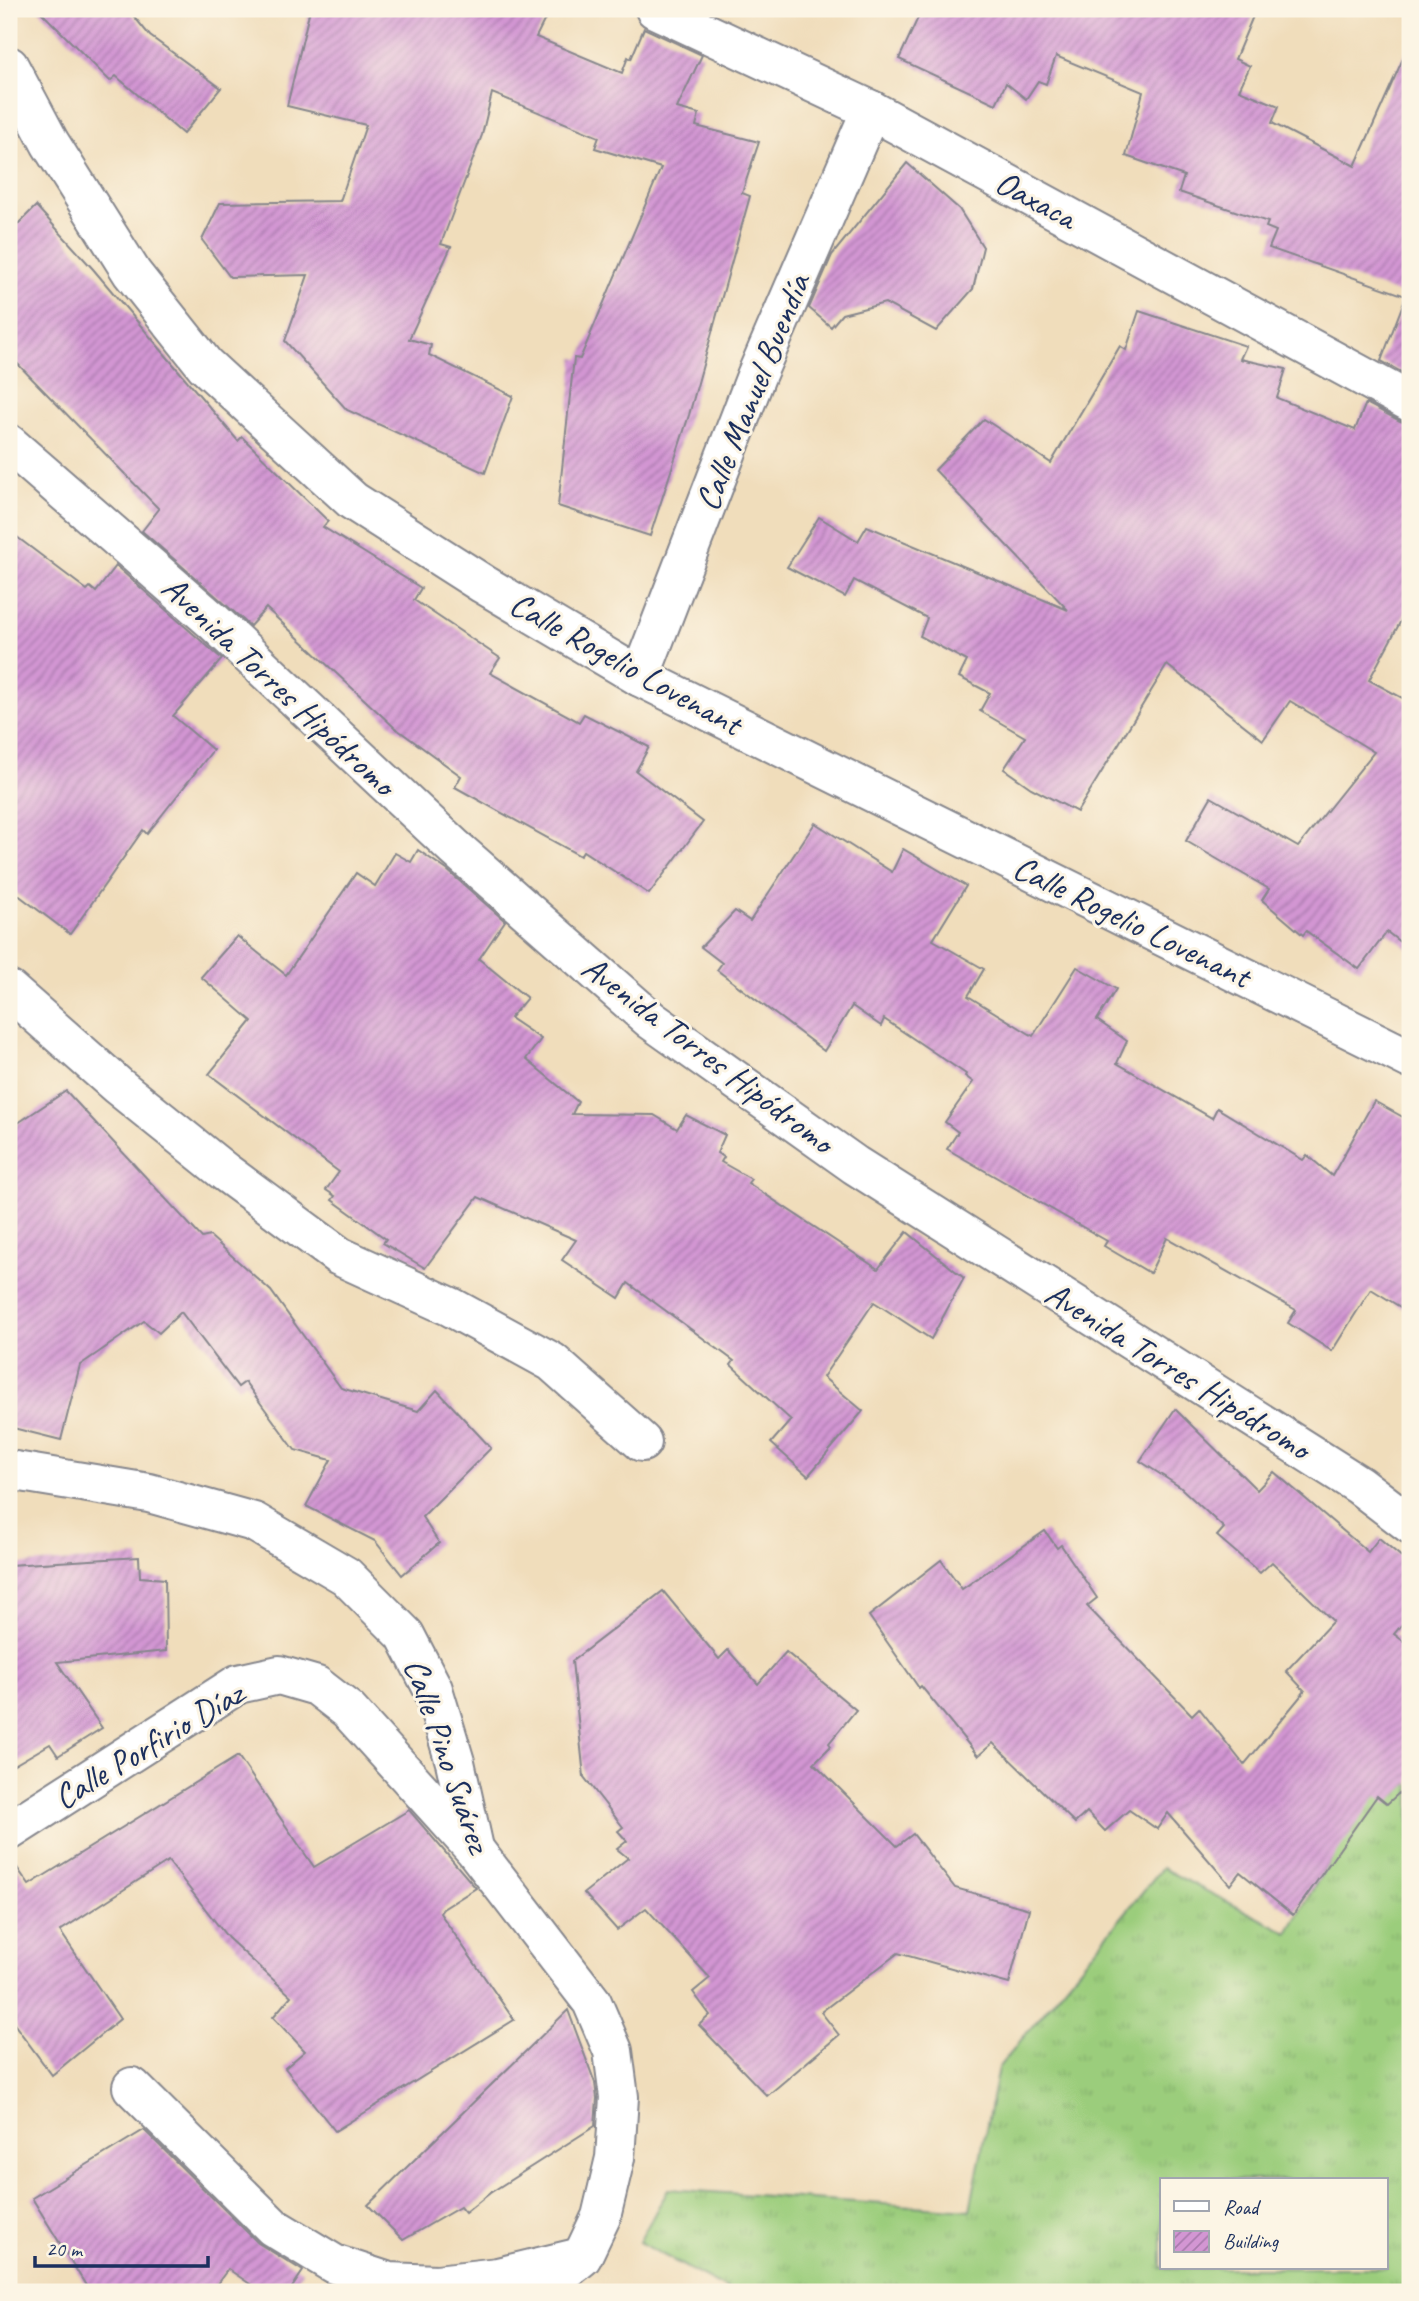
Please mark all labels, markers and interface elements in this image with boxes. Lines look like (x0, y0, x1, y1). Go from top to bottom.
street label: Oaxaca (988, 160, 1086, 241)
street label: Calle Manuel Buendía (685, 265, 821, 517)
street label: Avenida Torres Hipódromo (152, 565, 408, 808)
street label: Calle Rogelio Lovenant (502, 581, 753, 747)
street label: Calle Rogelio Lovenant (1006, 845, 1261, 1000)
street label: Avenida Torres Hipódromo (573, 945, 846, 1166)
street label: Avenida Torres Hipódromo (1037, 1271, 1322, 1472)
street label: Calle Pino Suárez (393, 1652, 503, 1861)
street label: Calle Porfirio Díaz (45, 1669, 255, 1820)
legend (1160, 2178, 1388, 2270)
text: Road (1223, 2194, 1262, 2220)
scale bar (35, 2224, 208, 2268)
text: Building (1223, 2228, 1280, 2254)
text: 20 m (46, 2236, 84, 2262)

